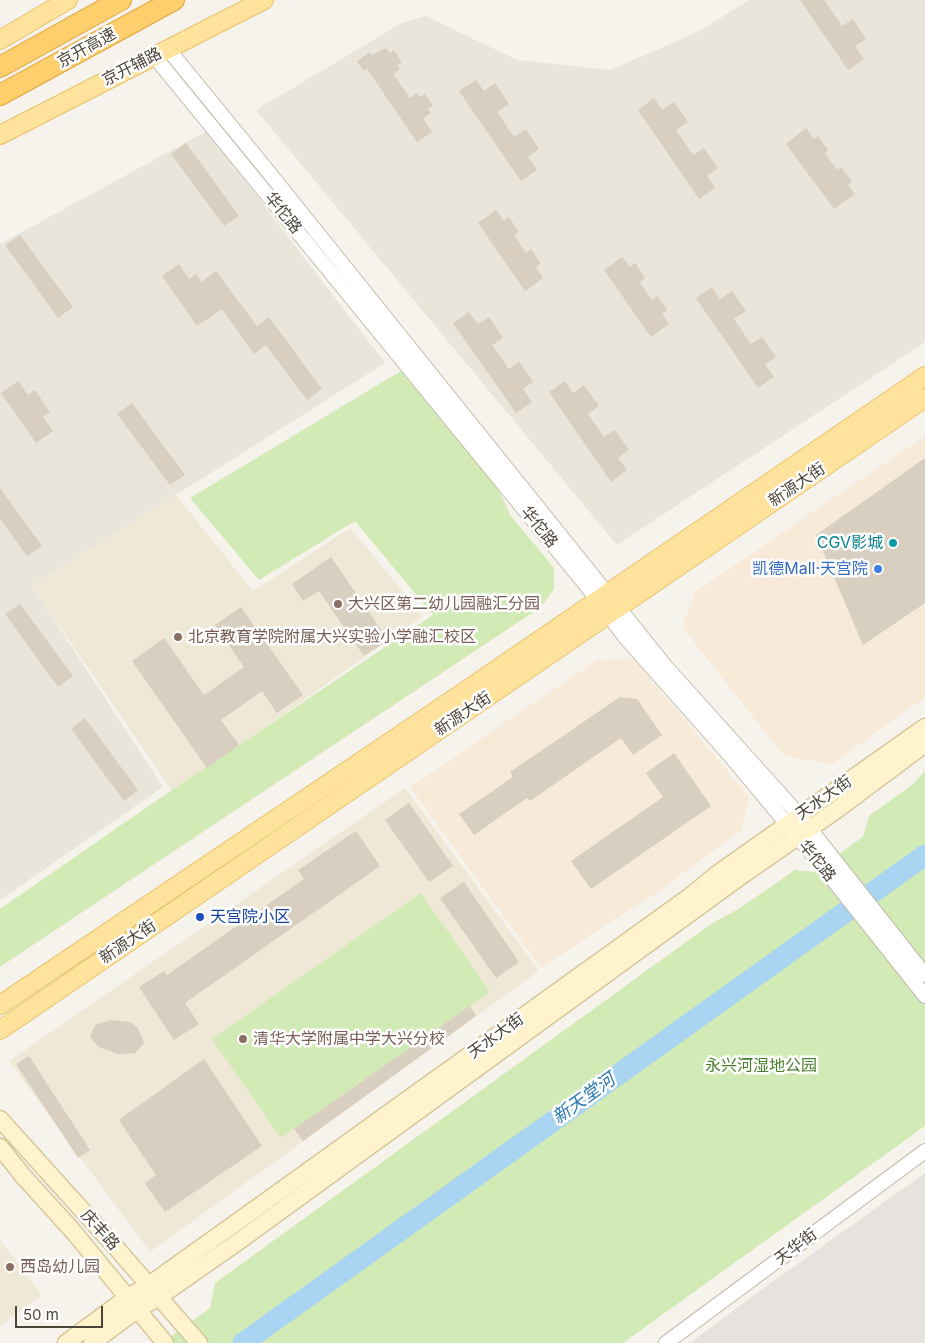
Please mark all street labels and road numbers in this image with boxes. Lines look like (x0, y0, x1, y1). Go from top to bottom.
street label: 京开高速 (54, 24, 120, 72)
street label: 京开辅路 (99, 44, 165, 90)
street label: 华佗路 (260, 188, 306, 238)
street label: 新源大街 (765, 459, 829, 511)
street label: 华佗路 (516, 502, 562, 552)
street label: 新源大街 (431, 688, 495, 740)
street label: 天水大街 (792, 772, 856, 824)
street label: 华佗路 (794, 836, 840, 886)
street label: 新源大街 (96, 916, 160, 968)
street label: 天水大街 (464, 1009, 528, 1063)
street label: 庆丰路 (77, 1206, 123, 1254)
street label: 天华街 (771, 1225, 821, 1269)

